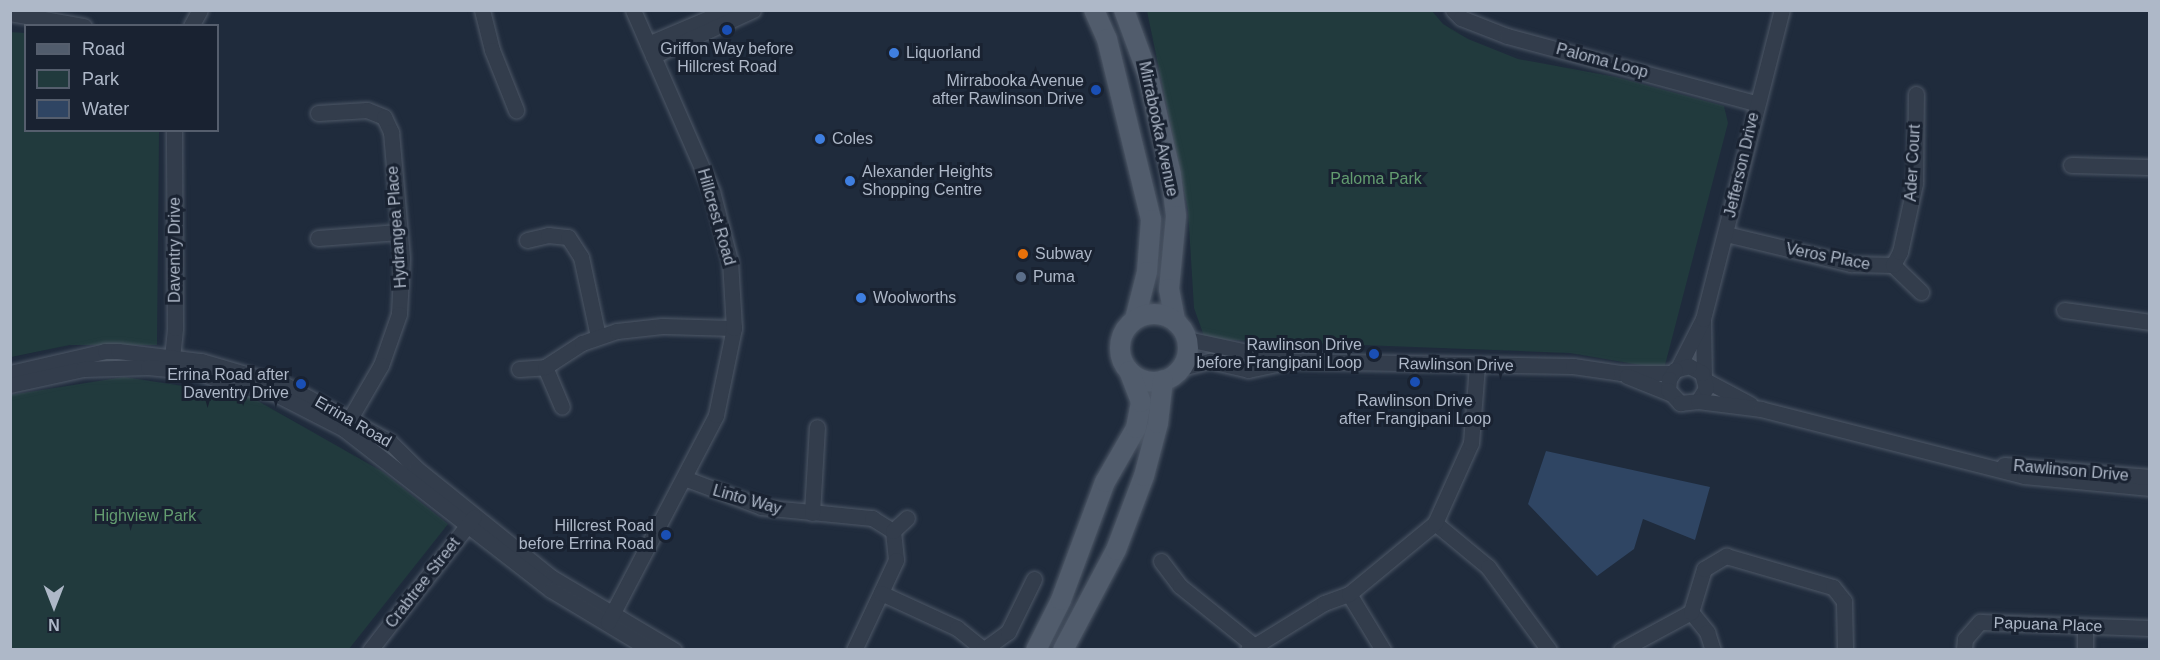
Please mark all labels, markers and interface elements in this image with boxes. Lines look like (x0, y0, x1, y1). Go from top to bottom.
marker: Griffon Way before Hillcrest Road (720, 23, 734, 37)
legend (24, 24, 219, 132)
text: Road (82, 39, 125, 59)
place label: Griffon Way before Hillcrest Road (660, 39, 794, 77)
street label: Paloma Loop (1554, 40, 1650, 82)
place label: Liquorland (906, 43, 981, 63)
marker: Liquorland (887, 46, 901, 60)
street label: Mirrabooka Avenue (1134, 59, 1182, 199)
text: Park (82, 69, 119, 89)
place label: Mirrabooka Avenue after Rawlinson Drive (932, 71, 1084, 109)
marker: Mirrabooka Avenue after Rawlinson Drive (1089, 83, 1103, 97)
text: Water (82, 99, 129, 119)
street label: Jefferson Drive (1721, 111, 1763, 219)
street label: Ader Court (1901, 124, 1925, 202)
place label: Coles (832, 129, 873, 149)
marker: Coles (813, 132, 827, 146)
place label: Alexander Heights Shopping Centre (862, 162, 993, 200)
street label: Hydrangea Place (383, 165, 411, 289)
street label: Hillcrest Road (693, 166, 739, 268)
park label: Paloma Park (1330, 169, 1422, 189)
marker: Alexander Heights Shopping Centre (843, 174, 857, 188)
street label: Daventry Drive (165, 197, 185, 303)
street label: Veros Place (1784, 239, 1872, 275)
place label: Subway (1035, 244, 1092, 264)
marker: Subway (1016, 247, 1030, 261)
place label: Puma (1033, 267, 1075, 287)
marker: Puma (1014, 270, 1028, 284)
place label: Woolworths (873, 288, 956, 308)
marker: Woolworths (854, 291, 868, 305)
place label: Rawlinson Drive before Frangipani Loop (1197, 335, 1362, 373)
marker: Rawlinson Drive before Frangipani Loop (1367, 347, 1381, 361)
street label: Rawlinson Drive (1398, 354, 1514, 376)
place label: Errina Road after Daventry Drive (167, 365, 289, 403)
marker: Rawlinson Drive after Frangipani Loop (1408, 375, 1422, 389)
marker: Errina Road after Daventry Drive (294, 377, 308, 391)
place label: Rawlinson Drive after Frangipani Loop (1339, 391, 1491, 429)
street label: Errina Road (311, 392, 395, 452)
street label: Rawlinson Drive (2013, 456, 2129, 486)
street label: Linto Way (710, 481, 784, 519)
park label: Highview Park (94, 506, 196, 526)
place label: Hillcrest Road before Errina Road (519, 516, 654, 554)
marker: Hillcrest Road before Errina Road (659, 528, 673, 542)
street label: Crabtree Street (382, 534, 464, 632)
north arrow (24, 576, 84, 636)
street label: Papuana Place (1993, 614, 2103, 636)
text: N (48, 616, 60, 633)

